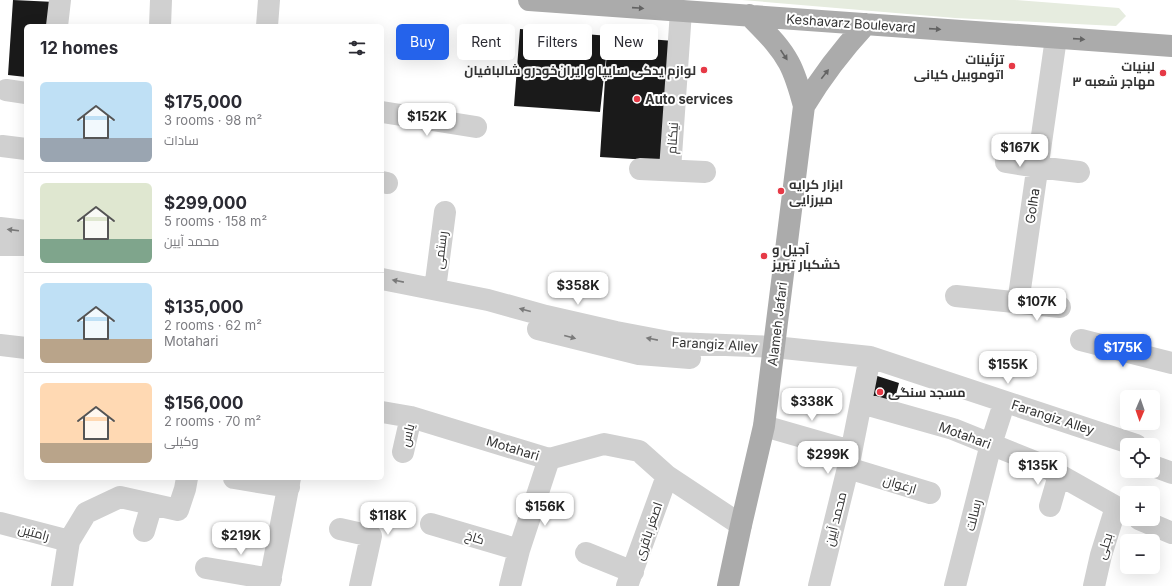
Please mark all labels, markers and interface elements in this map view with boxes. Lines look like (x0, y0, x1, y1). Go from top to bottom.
one-way arrow (632, 4, 644, 11)
street label: Keshavarz Boulevard (786, 11, 916, 35)
chip: Buy (396, 24, 449, 60)
chip: Rent (457, 24, 515, 60)
chip: Filters (523, 24, 592, 60)
chip: New (600, 24, 658, 60)
one-way arrow (929, 25, 941, 32)
one-way arrow (1073, 36, 1085, 43)
icon: filters (346, 37, 368, 59)
text: 12 homes (40, 38, 118, 58)
one-way arrow (780, 50, 788, 60)
place label: تزئینات اتوموبیل کیانی (914, 51, 1004, 83)
place label: لبنیات مهاجر شعبه ۳ (1072, 58, 1155, 90)
marker: تزئینات اتوموبیل کیانی (1007, 61, 1017, 71)
place label: لوازم یدکی سایپا و ایران‌خودرو شالبافیان (464, 62, 696, 80)
marker: لوازم یدکی سایپا و ایران‌خودرو شالبافیان (699, 65, 709, 75)
one-way arrow (821, 68, 829, 79)
marker: لبنیات مهاجر شعبه ۳ (1158, 68, 1168, 78)
place label: Auto services (645, 91, 733, 107)
text: $175,000 (164, 92, 242, 112)
marker: Auto services (632, 94, 642, 104)
icon: home (72, 98, 120, 146)
pin: $152K (399, 103, 455, 137)
text: $152K (407, 108, 447, 124)
text: 3 rooms · 98 m² (164, 112, 262, 128)
street label: نیکنام (663, 122, 683, 154)
text: سادات (164, 132, 199, 148)
pin: $167K (992, 134, 1048, 168)
text: $167K (1000, 139, 1040, 155)
place label: ابزار کرایه میرزایی (789, 176, 843, 208)
marker: ابزار کرایه میرزایی (776, 186, 786, 196)
street label: Golha (1022, 187, 1042, 225)
text: $299,000 (164, 193, 247, 213)
icon: home (72, 199, 120, 247)
text: 5 rooms · 158 m² (164, 213, 267, 229)
one-way arrow (7, 226, 19, 233)
street label: رستمی (430, 230, 450, 270)
text: محمد آیین (164, 233, 219, 249)
place label: آجیل و خشکبار تبریز (771, 241, 840, 272)
marker: آجیل و خشکبار تبریز (759, 251, 769, 261)
pin: $358K (550, 272, 606, 306)
text: $358K (556, 277, 600, 293)
one-way arrow (392, 278, 404, 284)
street label: Alameh Jafari (764, 281, 790, 367)
pin: $107K (1009, 288, 1065, 322)
text: $107K (1017, 293, 1057, 309)
text: $135,000 (164, 297, 243, 317)
icon: home (72, 299, 120, 347)
one-way arrow (519, 307, 531, 313)
text: 2 rooms · 62 m² (164, 317, 262, 333)
text: Motahari (164, 333, 218, 349)
street label: Farangiz Alley (671, 334, 759, 354)
pin: $175K (1095, 334, 1151, 368)
one-way arrow (564, 335, 576, 341)
one-way arrow (646, 336, 658, 342)
text: $175K (1103, 339, 1143, 355)
pin: $155K (980, 351, 1036, 385)
text: $155K (988, 356, 1028, 372)
place label: مسجد سنگی (888, 384, 966, 400)
marker: مسجد سنگی (875, 387, 885, 397)
pin: $338K (784, 388, 840, 422)
north arrow (1120, 390, 1160, 430)
map controls (1120, 390, 1160, 574)
text: $156,000 (164, 393, 243, 413)
text: $338K (790, 393, 834, 409)
street label: Farangiz Alley (1009, 396, 1097, 438)
icon: home (72, 399, 120, 447)
text: 2 rooms · 70 m² (164, 413, 261, 429)
street label: Motahari (937, 418, 993, 452)
street label: یاس (396, 421, 418, 448)
street label: Motahari (485, 432, 541, 464)
text: وکیلی (164, 433, 199, 449)
button: locate (1120, 438, 1160, 478)
pin: $299K (800, 441, 856, 475)
text: $299K (807, 446, 849, 462)
pin: $135K (1010, 452, 1066, 486)
text: $135K (1018, 457, 1058, 473)
street label: ارغوان (881, 471, 919, 497)
button: + (1120, 486, 1160, 526)
street label: محمد آیین (821, 490, 849, 548)
pin: $156K (517, 493, 573, 527)
street label: رسالت (961, 497, 985, 533)
text: $156K (525, 498, 565, 514)
street label: اصغر باقری (631, 500, 665, 562)
pin: $118K (360, 502, 416, 536)
text: $118K (369, 507, 407, 523)
street label: رامتین (16, 520, 52, 544)
pin: $219K (213, 522, 269, 556)
street label: کاخ (463, 526, 487, 548)
text: $219K (221, 527, 261, 543)
street label: بجلی (1092, 531, 1116, 561)
button: − (1120, 534, 1160, 574)

